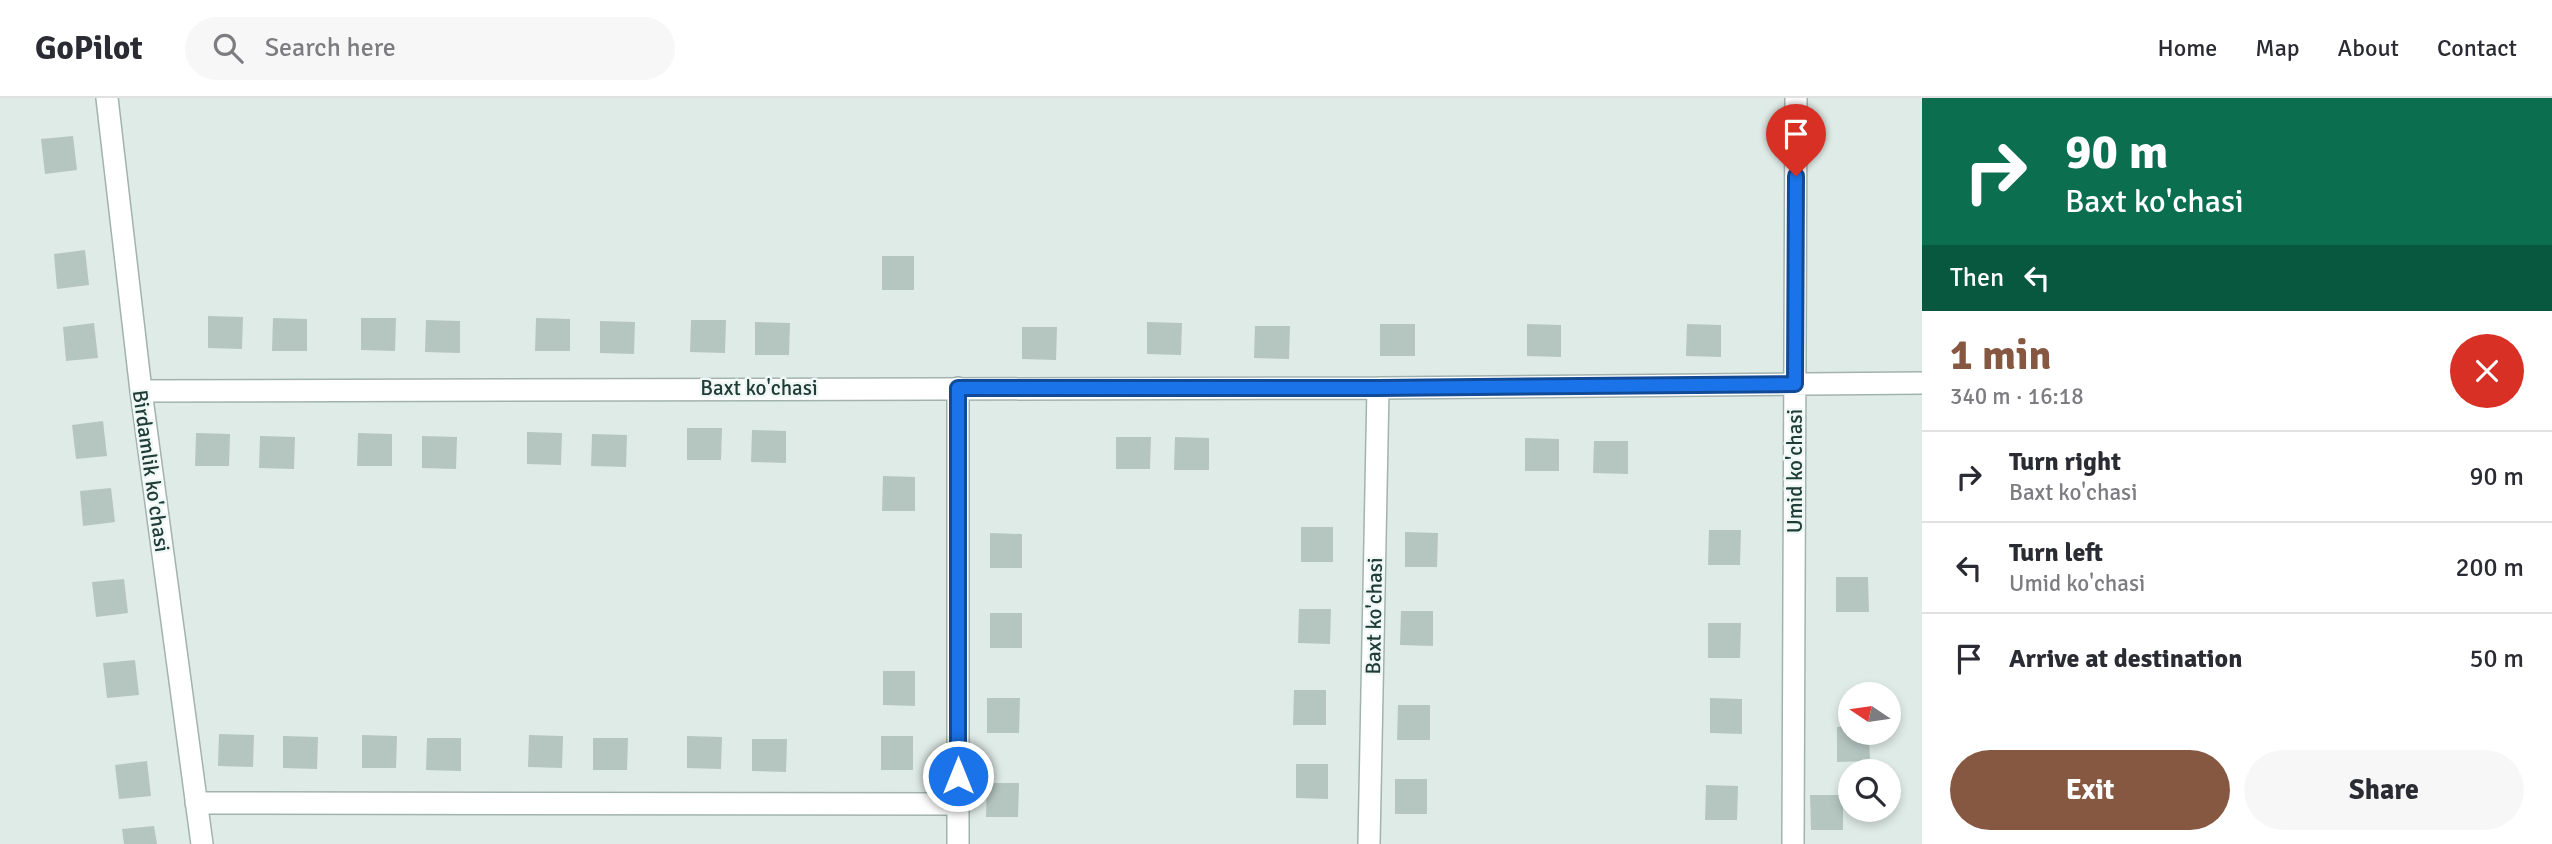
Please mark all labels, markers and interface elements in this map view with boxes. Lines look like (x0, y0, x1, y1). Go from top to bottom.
search box (185, 17, 675, 80)
text: GoPilot (35, 28, 143, 69)
icon: search (209, 29, 247, 67)
text: Search here (265, 32, 396, 64)
text: Home (2157, 33, 2217, 63)
text: Map (2255, 33, 2300, 63)
text: About (2338, 33, 2399, 63)
text: Contact (2437, 33, 2517, 63)
pin (1766, 104, 1826, 176)
icon: arrive (1777, 115, 1815, 153)
text: 90 m (2065, 122, 2168, 182)
icon: right (1950, 126, 2041, 217)
text: Baxt ko'chasi (2065, 182, 2244, 221)
icon: left (2018, 259, 2056, 297)
text: Then (1950, 262, 2004, 294)
text: 1 min (1950, 330, 2051, 381)
button: close (2450, 334, 2524, 408)
street label: Baxt ko'chasi (700, 375, 818, 401)
text: 340 m · 16:18 (1950, 382, 2084, 411)
street label: Birdamlik ko'chasi (127, 388, 175, 554)
street label: Umid ko'chasi (1782, 409, 1808, 533)
text: Turn right (2009, 446, 2121, 478)
icon: right (1950, 458, 1988, 496)
text: 90 m (2469, 461, 2524, 493)
text: Baxt ko'chasi (2009, 478, 2137, 507)
text: Turn left (2009, 537, 2103, 569)
icon: left (1950, 549, 1988, 587)
text: 200 m (2455, 552, 2524, 584)
street label: Baxt ko'chasi (1360, 557, 1388, 675)
text: Umid ko'chasi (2009, 569, 2145, 598)
icon: arrive (1950, 640, 1988, 678)
text: Arrive at destination (2009, 643, 2242, 675)
text: 50 m (2469, 643, 2524, 675)
north arrow (1838, 682, 1900, 746)
map controls (1838, 682, 1901, 822)
position arrow (921, 739, 995, 813)
button: Exit (1950, 750, 2230, 830)
button: Share (2244, 750, 2524, 830)
button: search (1838, 759, 1901, 822)

